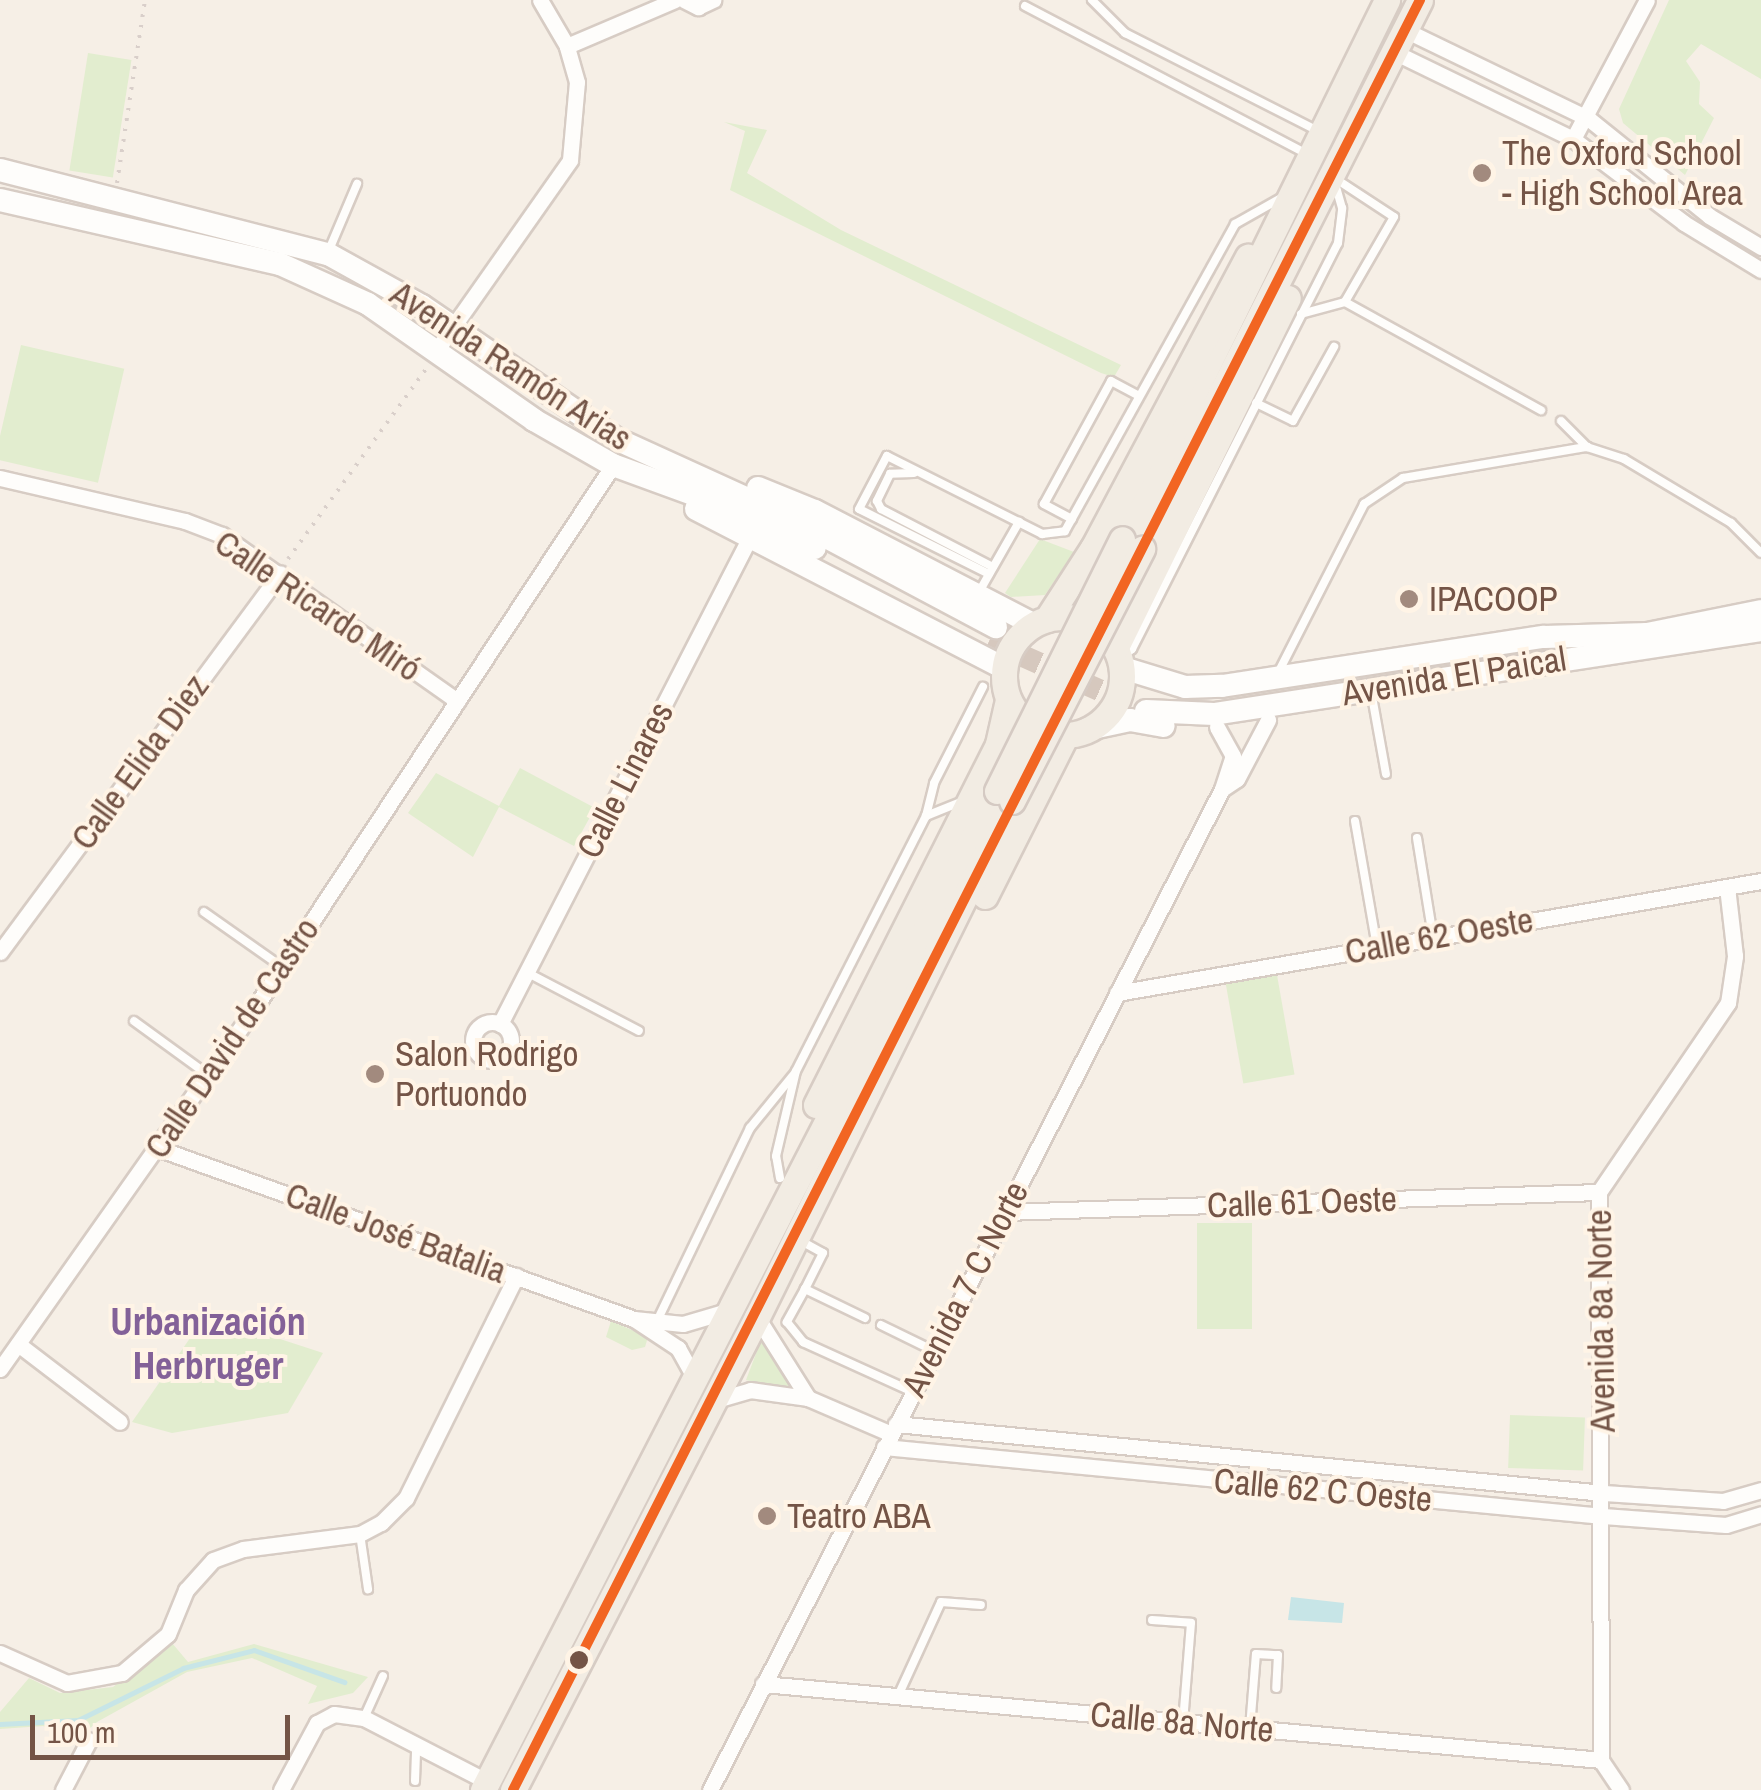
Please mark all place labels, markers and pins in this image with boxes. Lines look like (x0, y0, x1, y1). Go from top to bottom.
place label: The Oxford School - High School Area (1502, 132, 1744, 214)
marker: The Oxford School - High School Area (1471, 162, 1493, 184)
place label: IPACOOP (1429, 578, 1558, 620)
marker: IPACOOP (1398, 588, 1420, 610)
place label: Salon Rodrigo Portuondo (395, 1033, 578, 1115)
marker: Salon Rodrigo Portuondo (364, 1063, 386, 1085)
place label: Teatro ABA (787, 1495, 932, 1537)
marker: Teatro ABA (756, 1505, 778, 1527)
unlabelled marker (569, 1650, 589, 1670)

